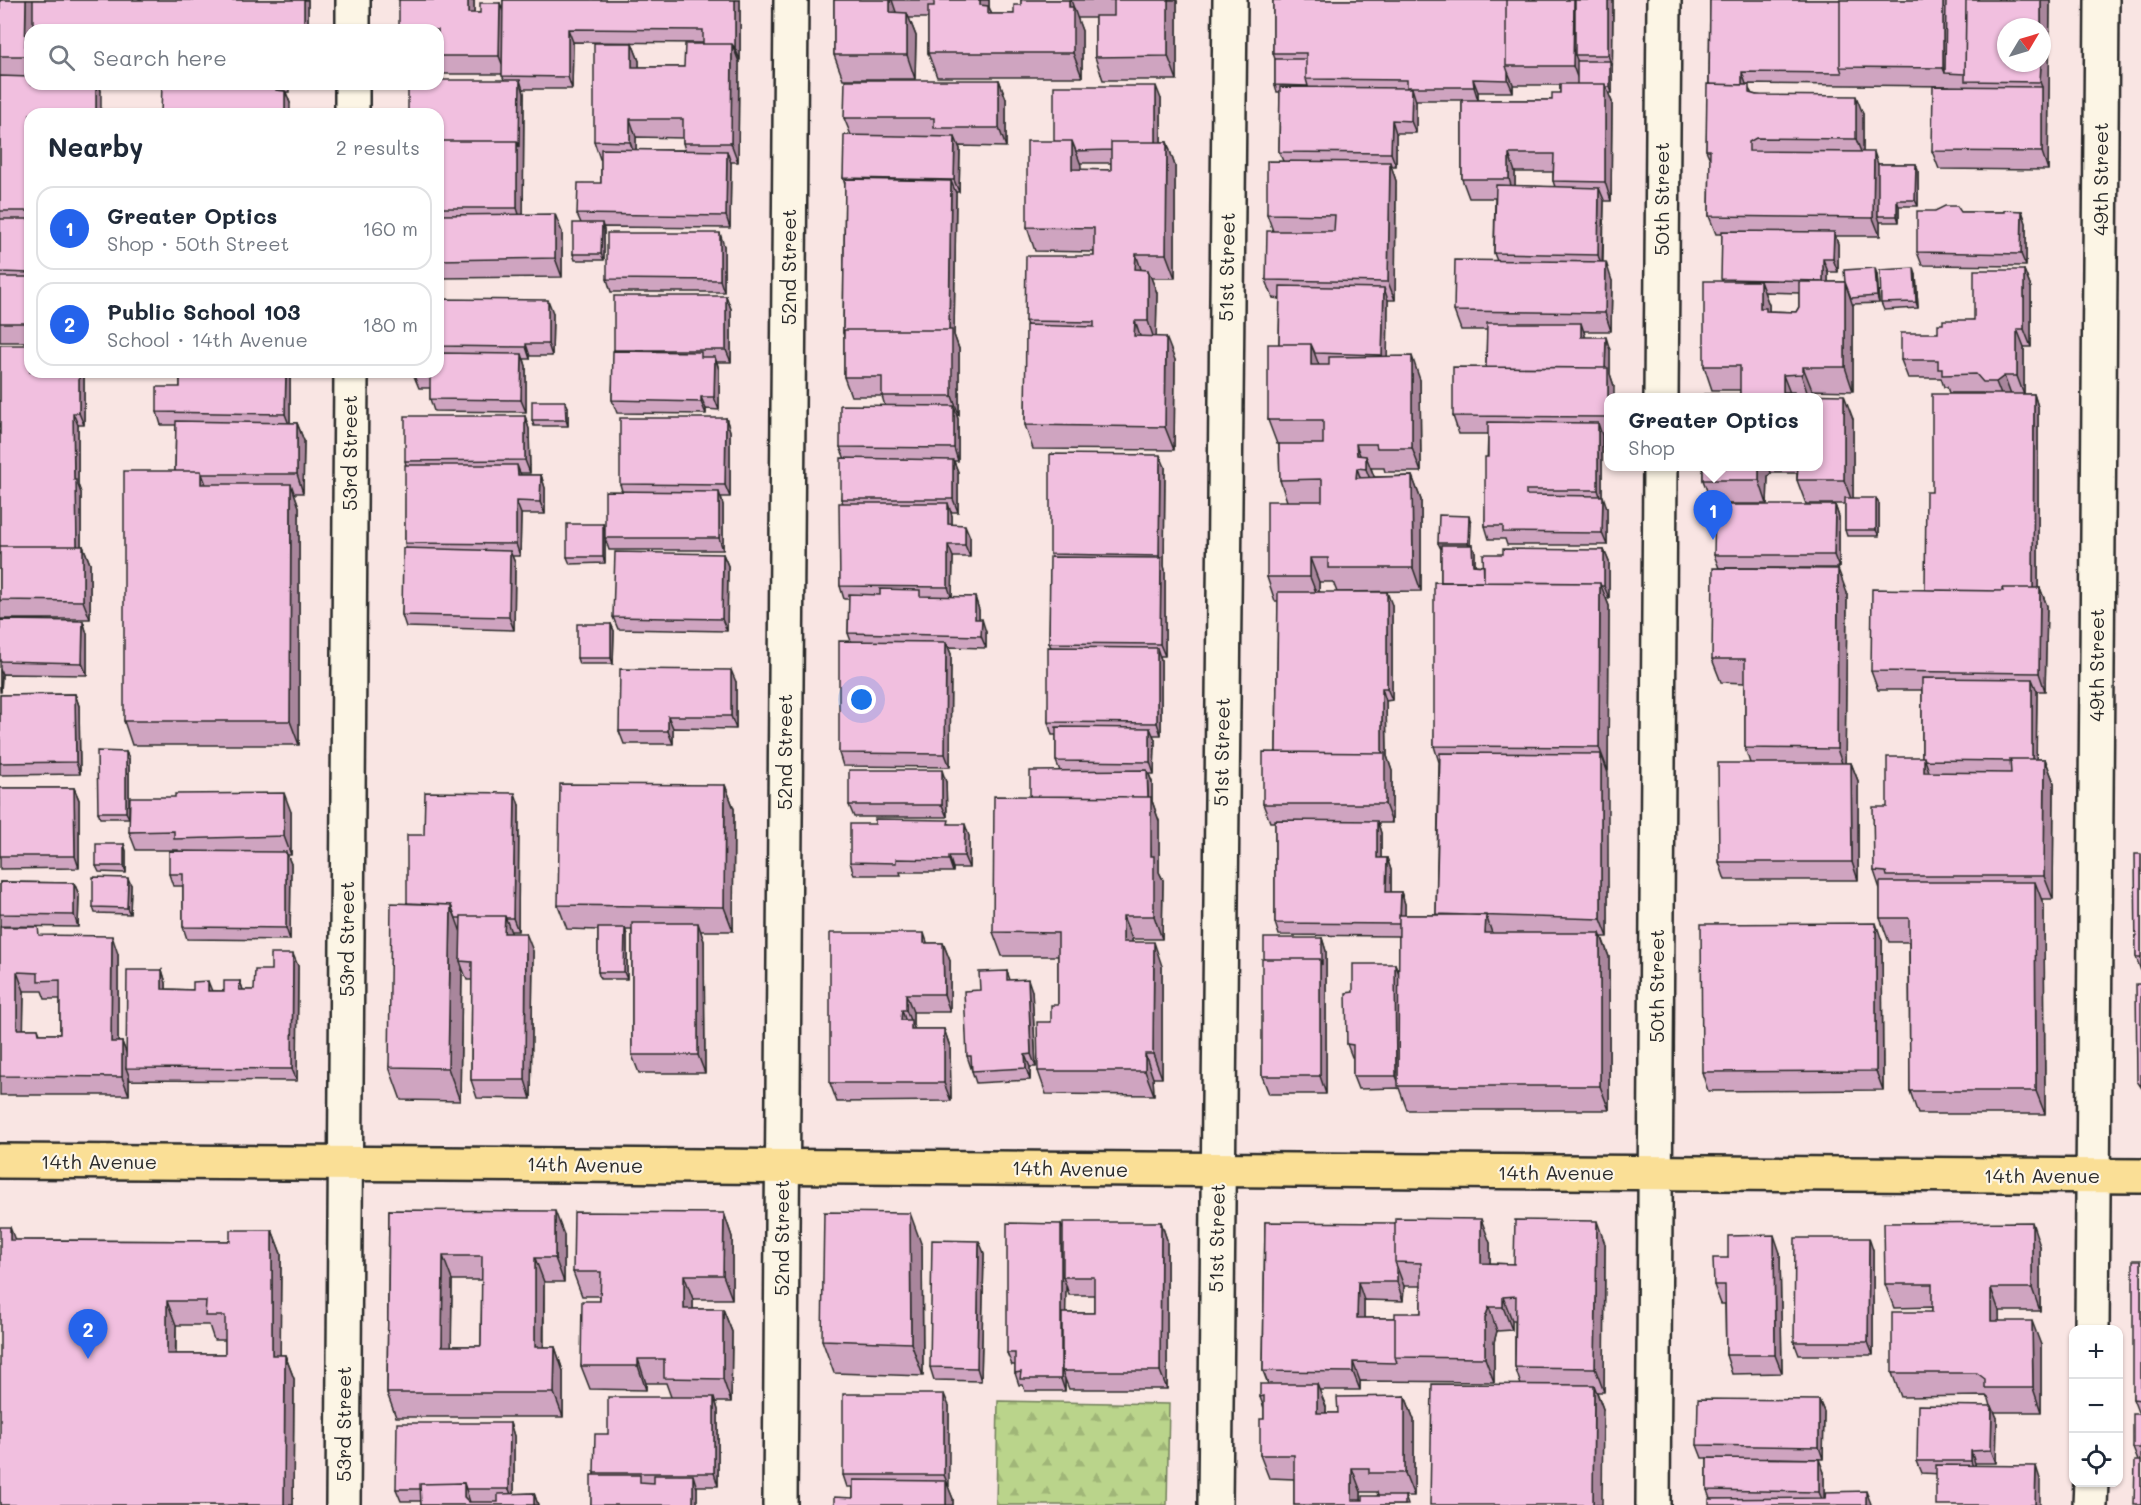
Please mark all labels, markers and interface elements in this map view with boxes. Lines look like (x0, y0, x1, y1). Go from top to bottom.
north arrow (1997, 18, 2051, 72)
search box (24, 24, 444, 90)
icon: search (45, 41, 78, 74)
text: Search here (93, 43, 227, 72)
street label: 49th Street (2087, 122, 2113, 236)
text: Nearby (48, 130, 143, 164)
text: 2 results (336, 134, 420, 160)
street label: 50th Street (1648, 142, 1674, 256)
text: Greater Optics (107, 201, 277, 230)
street label: 52nd Street (775, 209, 801, 325)
street label: 51st Street (1212, 212, 1240, 322)
text: 1 (65, 215, 74, 241)
text: 160 m (362, 215, 418, 241)
text: Shop · 50th Street (107, 230, 289, 256)
text: Public School 103 (107, 297, 300, 326)
text: 2 (64, 311, 75, 337)
text: 180 m (362, 311, 418, 337)
text: School · 14th Avenue (107, 326, 308, 352)
popup (1604, 393, 1823, 471)
street label: 53rd Street (336, 395, 362, 511)
text: Greater Optics (1628, 405, 1799, 434)
text: Shop (1628, 434, 1675, 460)
pin: 1 (1694, 490, 1732, 540)
street label: 49th Street (2083, 608, 2109, 722)
your location (847, 685, 876, 714)
street label: 52nd Street (771, 694, 797, 810)
street label: 51st Street (1207, 697, 1235, 807)
street label: 53rd Street (333, 881, 359, 997)
street label: 50th Street (1643, 929, 1669, 1043)
street label: 14th Avenue (41, 1148, 157, 1174)
street label: 14th Avenue (527, 1150, 643, 1178)
street label: 14th Avenue (1012, 1154, 1128, 1182)
street label: 14th Avenue (1498, 1159, 1614, 1185)
street label: 14th Avenue (1984, 1162, 2100, 1188)
street label: 52nd Street (768, 1180, 794, 1296)
street label: 51st Street (1202, 1183, 1230, 1293)
pin: 2 (68, 1310, 107, 1359)
map controls (2069, 1325, 2123, 1487)
button: + (2069, 1325, 2123, 1379)
street label: 53rd Street (330, 1366, 356, 1482)
button: − (2069, 1379, 2123, 1433)
button: locate (2069, 1433, 2123, 1487)

